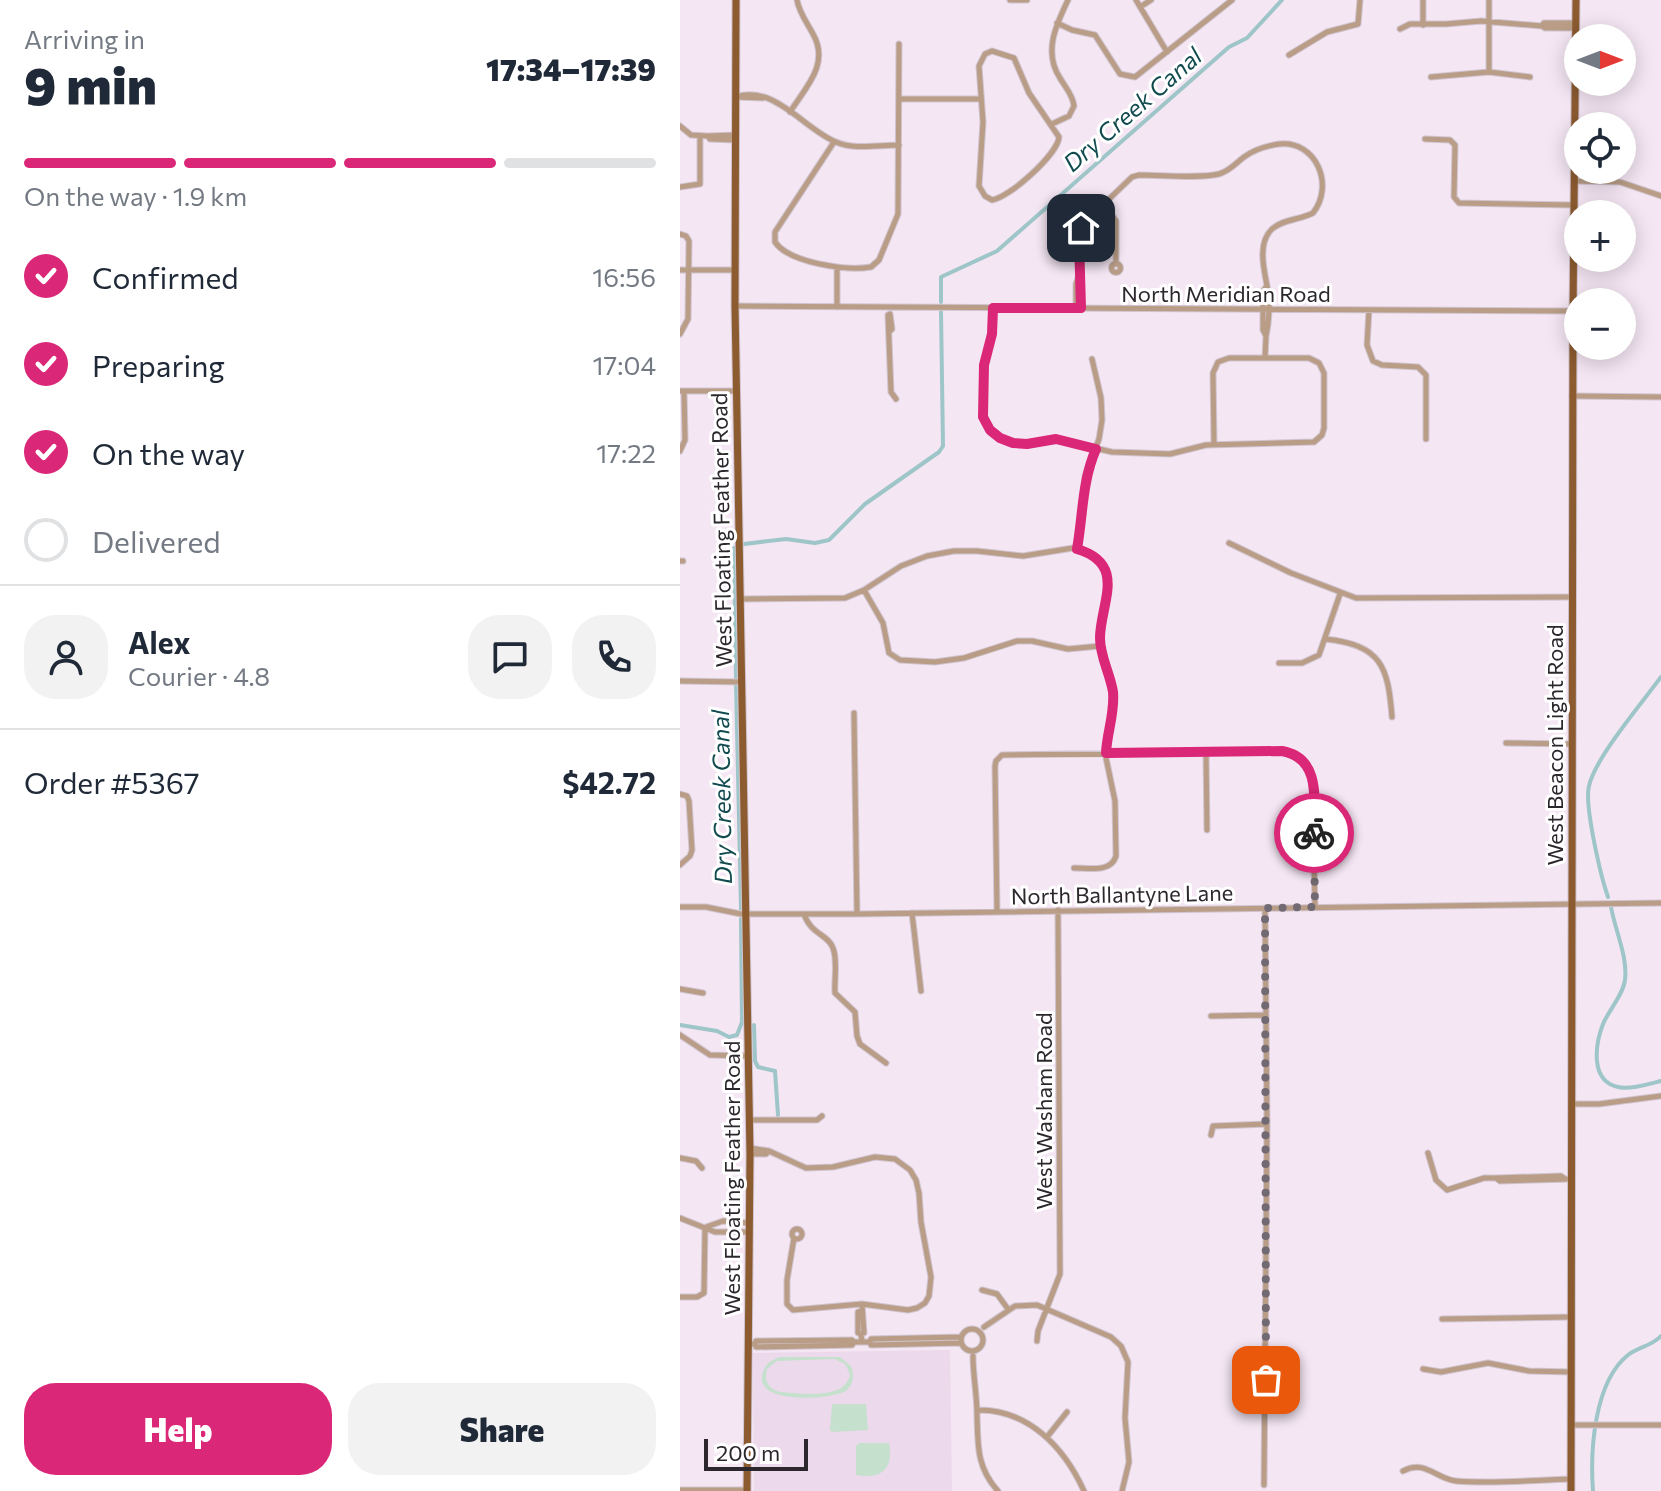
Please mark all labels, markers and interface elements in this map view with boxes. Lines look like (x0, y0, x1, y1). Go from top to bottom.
text: Arriving in (24, 23, 145, 54)
north arrow (1564, 24, 1636, 96)
map controls (1564, 24, 1636, 360)
water label: Dry Creek Canal (1057, 40, 1208, 177)
text: 17:34–17:39 (486, 50, 656, 87)
text: 9 min (24, 52, 157, 116)
button: locate (1564, 112, 1636, 184)
text: On the way · 1.9 km (24, 180, 247, 211)
pin (1047, 194, 1115, 262)
button: + (1564, 200, 1636, 272)
icon: home (1059, 206, 1103, 250)
icon: check (24, 254, 68, 298)
text: Confirmed (92, 258, 239, 295)
text: 16:56 (592, 261, 656, 292)
street label: North Meridian Road (1121, 280, 1331, 307)
button: − (1564, 288, 1636, 360)
icon: check (24, 342, 68, 386)
text: Preparing (92, 346, 225, 383)
text: 17:04 (592, 349, 656, 380)
street label: West Floating Feather Road (705, 392, 737, 668)
icon: check (24, 430, 68, 474)
text: On the way (92, 434, 245, 471)
text: 17:22 (596, 437, 656, 468)
text: Delivered (92, 522, 221, 559)
button: person (24, 615, 108, 699)
button: chat (468, 615, 552, 699)
button: phone (572, 615, 656, 699)
text: Alex (128, 623, 191, 660)
street label: West Beacon Light Road (1541, 624, 1568, 866)
text: Courier · 4.8 (128, 660, 270, 691)
water label: Dry Creek Canal (705, 709, 737, 884)
text: Order #5367 (24, 763, 200, 800)
text: $42.72 (562, 763, 656, 800)
courier (1274, 793, 1354, 873)
icon: bike (1292, 811, 1336, 855)
street label: North Ballantyne Lane (1011, 879, 1233, 909)
street label: West Washam Road (1030, 1012, 1057, 1210)
street label: West Floating Feather Road (718, 1041, 745, 1315)
pin (1232, 1346, 1300, 1414)
icon: bag (1244, 1358, 1288, 1402)
button: Help (24, 1383, 332, 1475)
button: Share (348, 1383, 656, 1475)
scale bar (704, 1435, 808, 1471)
text: 200 m (716, 1439, 780, 1466)

